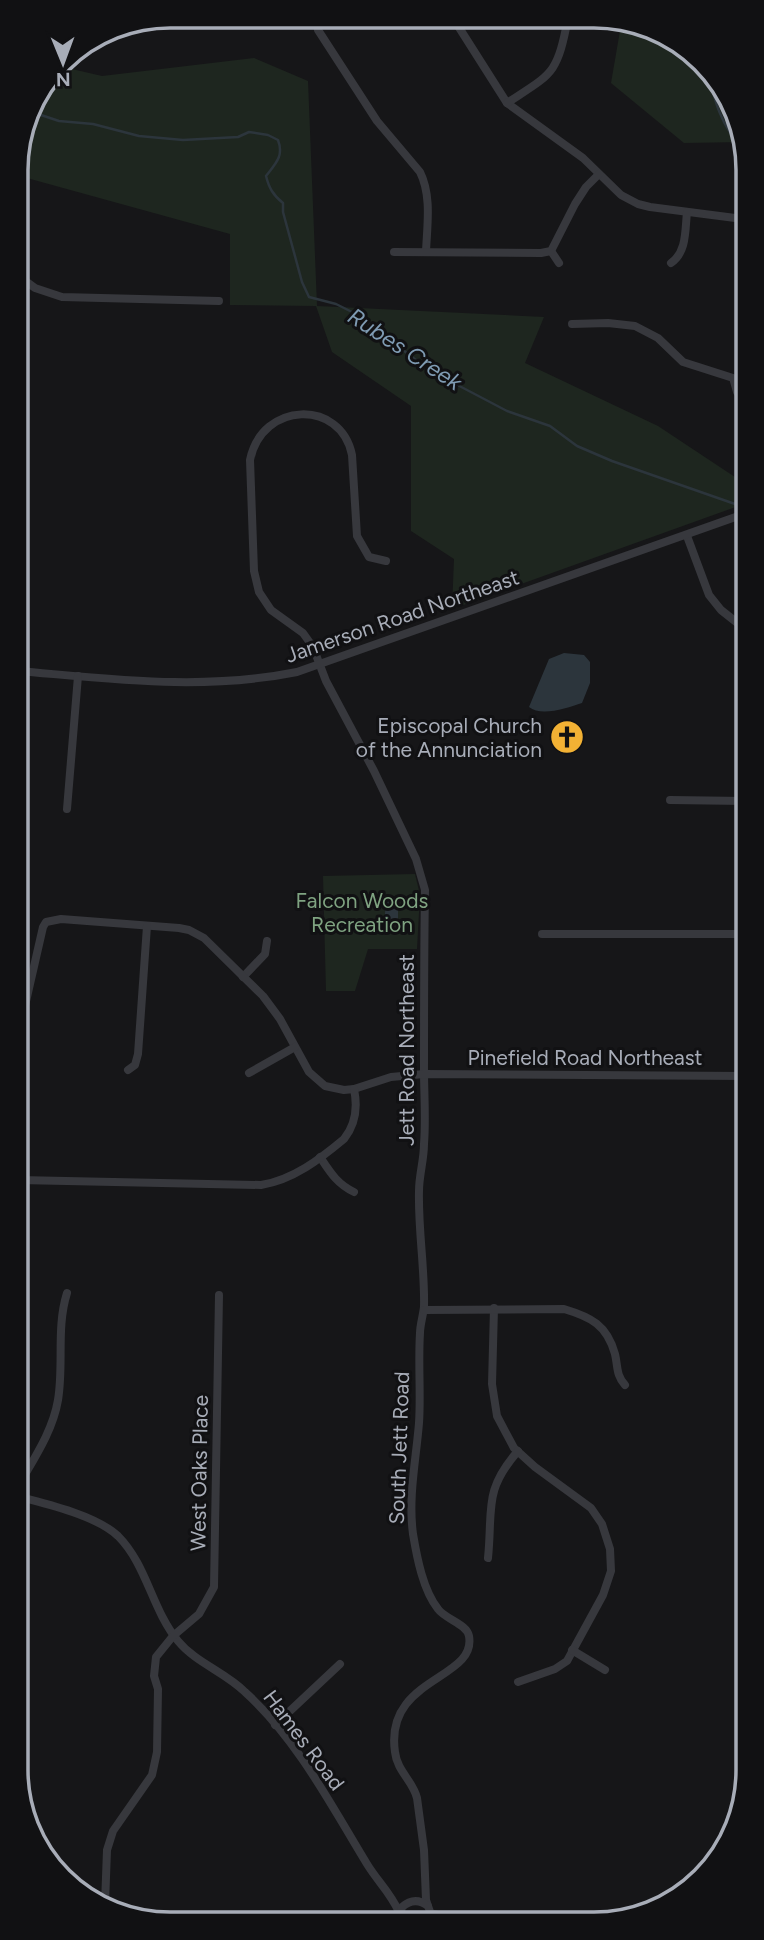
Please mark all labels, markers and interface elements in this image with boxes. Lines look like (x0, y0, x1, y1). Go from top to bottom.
north arrow (28, 28, 98, 98)
text: N (56, 68, 71, 91)
water label: Rubes Creek (343, 302, 468, 397)
street label: Jamerson Road Northeast (282, 564, 522, 668)
place label: Episcopal Church of the Annunciation (356, 713, 542, 762)
church icon: Episcopal Church of the Annunciation (548, 718, 586, 756)
park label: Falcon Woods Recreation (296, 888, 428, 937)
street label: Jett Road Northeast (394, 954, 419, 1146)
street label: Pinefield Road Northeast (467, 1045, 703, 1070)
street label: South Jett Road (384, 1371, 414, 1525)
street label: West Oaks Place (185, 1395, 213, 1551)
street label: Hames Road (258, 1685, 350, 1795)

